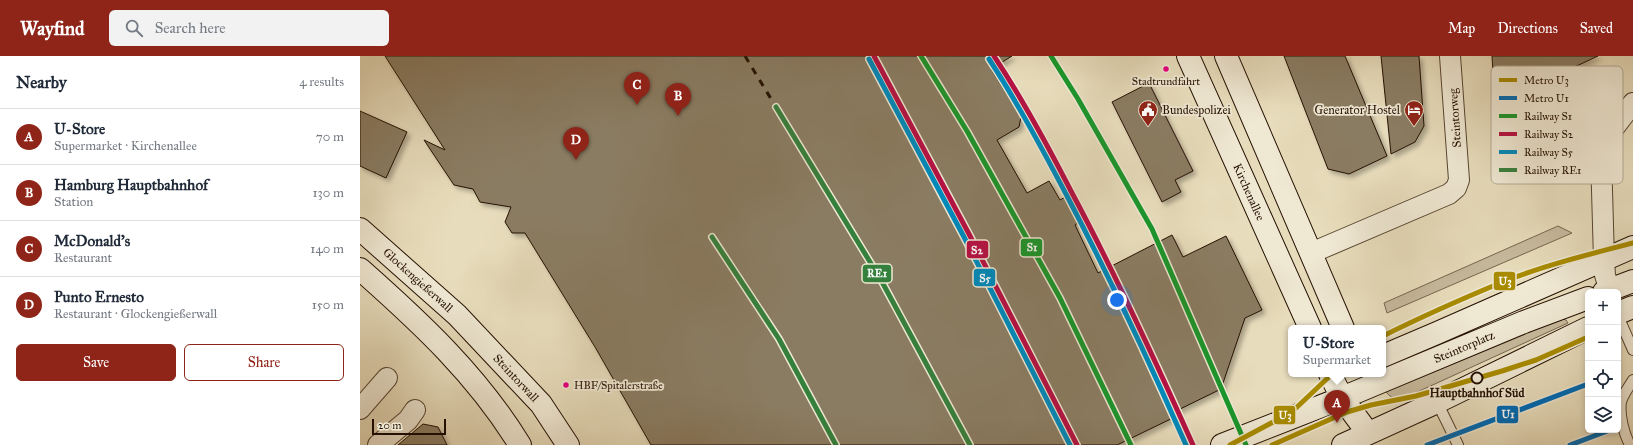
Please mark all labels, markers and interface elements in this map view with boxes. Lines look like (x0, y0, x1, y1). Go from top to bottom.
search box (109, 10, 389, 46)
text: Wayfind (20, 17, 85, 40)
icon: search (123, 17, 145, 39)
text: Search here (155, 19, 226, 37)
text: Map (1448, 20, 1475, 37)
text: Directions (1497, 20, 1558, 37)
text: Saved (1580, 20, 1613, 37)
marker: Stadtrundfahrt (1161, 64, 1171, 74)
legend (1491, 66, 1623, 184)
text: Nearby (16, 72, 67, 93)
pin: C (624, 72, 650, 105)
text: 4 results (299, 74, 344, 90)
text: Metro U3 (1524, 74, 1569, 87)
place label: Stadtrundfahrt (1132, 75, 1200, 88)
pin: B (665, 83, 691, 116)
street label: Steintorweg (1446, 88, 1465, 148)
text: Metro U1 (1524, 92, 1569, 105)
public building icon: Bundespolizei (1137, 99, 1159, 127)
hotel icon: Generator Hostel (1403, 99, 1425, 127)
place label: Bundespolizei (1162, 103, 1231, 117)
place label: Generator Hostel (1315, 103, 1401, 117)
text: Railway S1 (1524, 110, 1572, 123)
text: U-Store (54, 120, 105, 138)
pin: D (563, 127, 589, 160)
text: Railway S2 (1524, 128, 1574, 141)
text: A (25, 129, 33, 145)
text: 70 m (316, 129, 344, 145)
text: Supermarket · Kirchenallee (54, 138, 197, 154)
text: Railway S5 (1524, 146, 1573, 159)
street label: Kirchenallee (1230, 161, 1268, 223)
text: Railway RE1 (1524, 164, 1581, 177)
text: Hamburg Hauptbahnhof (54, 176, 208, 194)
text: B (25, 185, 33, 201)
text: 130 m (312, 185, 344, 201)
text: Station (54, 194, 93, 210)
text: McDonald's (54, 232, 130, 250)
line badge: S1 (1020, 238, 1043, 257)
line badge: S2 (966, 240, 989, 259)
text: C (25, 241, 33, 257)
text: 140 m (310, 241, 344, 257)
text: S1 (1027, 241, 1038, 254)
text: S2 (971, 244, 983, 257)
street label: Glockengießerwall (380, 245, 456, 316)
text: Restaurant (54, 250, 112, 266)
line badge: RE1 (862, 264, 892, 283)
text: RE1 (867, 267, 888, 280)
line badge: S5 (973, 268, 996, 287)
line badge: U3 (1493, 271, 1516, 291)
text: S5 (979, 272, 992, 285)
text: U3 (1498, 275, 1512, 289)
text: Punto Ernesto (54, 288, 144, 306)
map controls (1585, 289, 1621, 433)
button: + (1585, 289, 1621, 325)
your location (1107, 290, 1127, 310)
text: D (24, 297, 34, 313)
text: 150 m (312, 297, 344, 313)
text: Restaurant · Glockengießerwall (54, 306, 217, 322)
popup (1288, 325, 1386, 377)
button: − (1585, 325, 1621, 361)
street label: Steintorplatz (1431, 328, 1497, 366)
text: U-Store (1303, 334, 1354, 352)
button: Save (16, 344, 176, 381)
button: Share (184, 344, 344, 381)
street label: Steintorwall (490, 351, 542, 405)
text: Supermarket (1303, 352, 1371, 368)
button: locate (1585, 361, 1621, 397)
marker: Hauptbahnhof Süd (1470, 371, 1484, 385)
place label: HBF/Spitalerstraße (574, 379, 663, 392)
marker: HBF/Spitalerstraße (561, 380, 571, 390)
place label: Hauptbahnhof Süd (1430, 386, 1525, 401)
pin: A (1324, 390, 1350, 423)
button: layers (1585, 397, 1621, 433)
line badge: U3 (1273, 405, 1296, 425)
line badge: U1 (1496, 405, 1519, 424)
text: U1 (1501, 408, 1515, 421)
text: U3 (1278, 409, 1292, 423)
scale bar (372, 417, 446, 436)
text: 20 m (378, 419, 401, 432)

